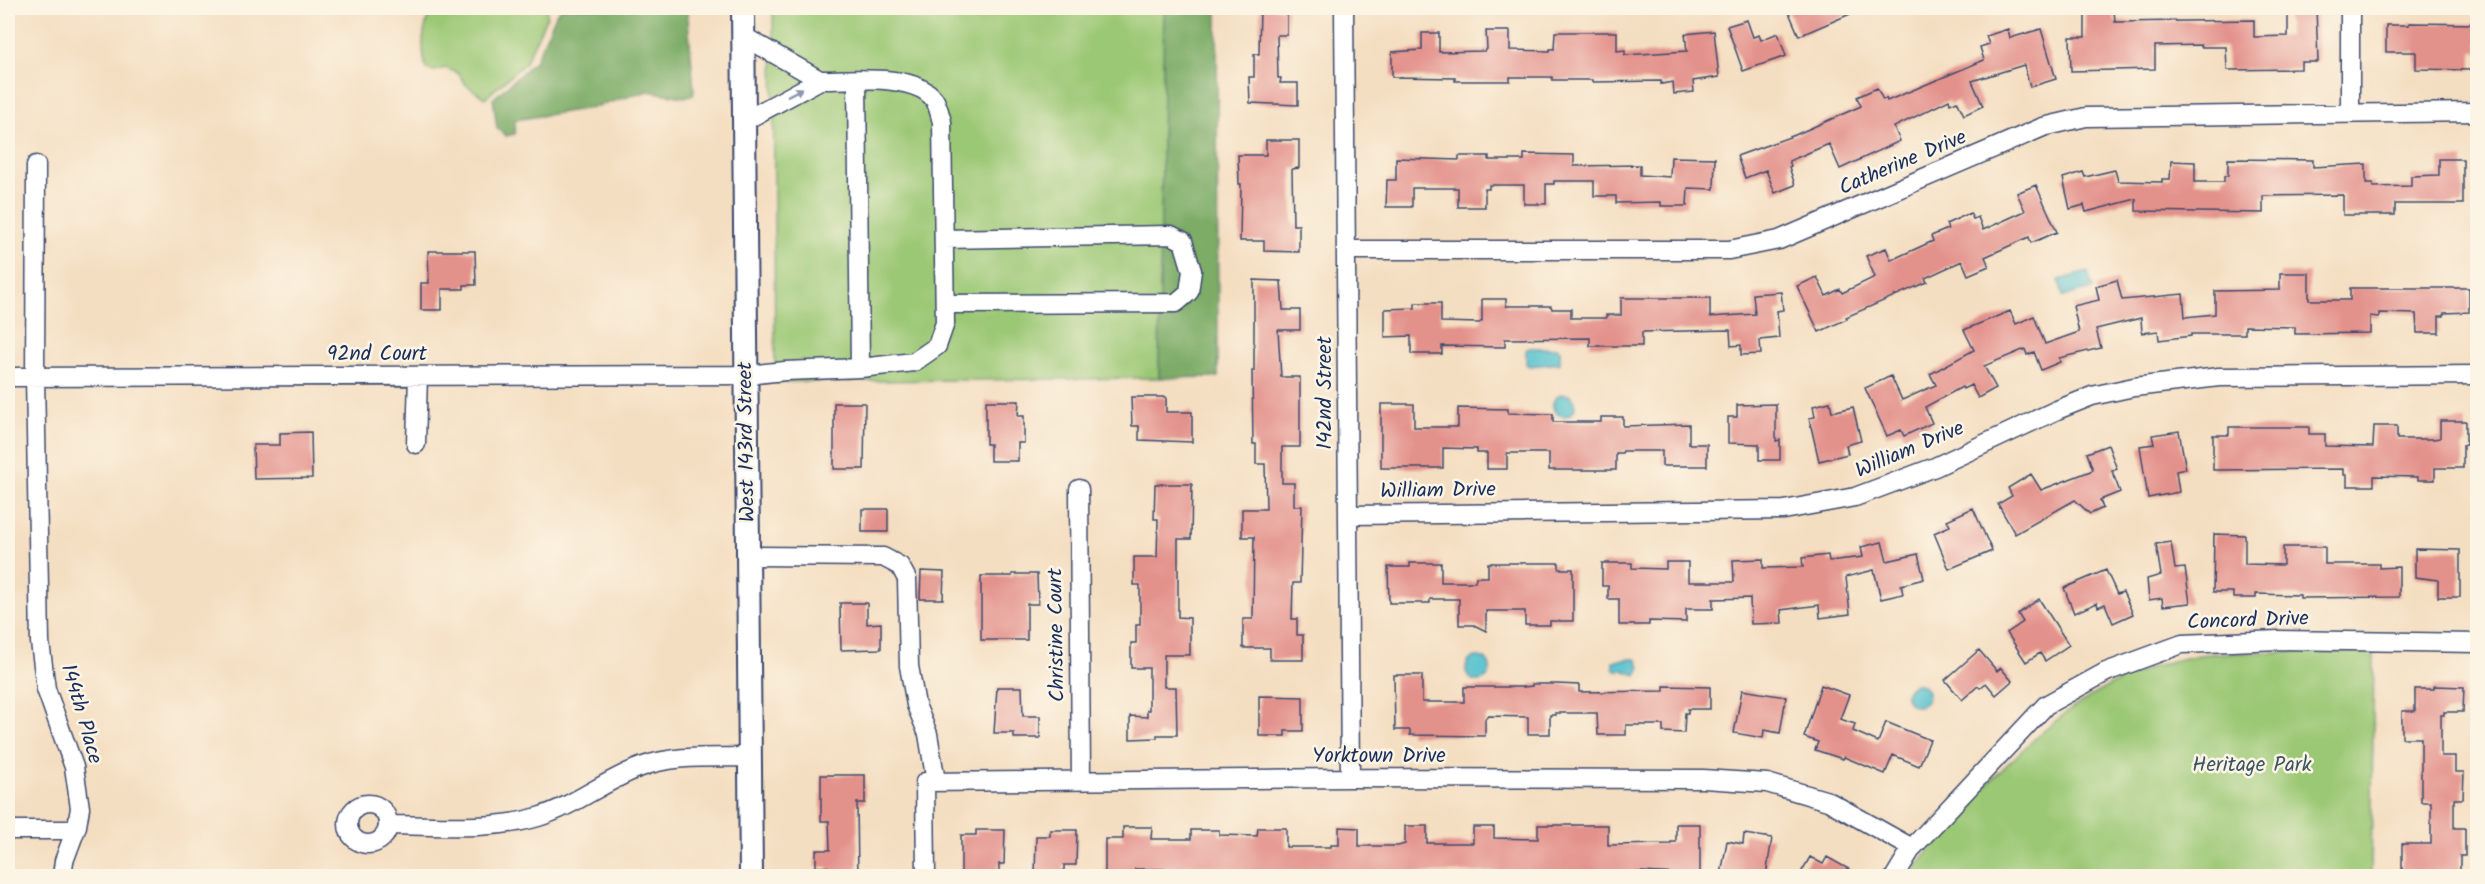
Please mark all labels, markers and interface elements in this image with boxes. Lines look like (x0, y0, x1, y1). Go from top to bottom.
one-way arrow (786, 88, 804, 98)
street label: Catherine Drive (1834, 121, 1973, 205)
street label: 142nd Street (1309, 335, 1342, 450)
street label: 92nd Court (327, 338, 428, 371)
street label: West 143rd Street (729, 361, 765, 523)
street label: William Drive (1850, 412, 1970, 488)
street label: William Drive (1380, 473, 1497, 509)
street label: Christine Court (1039, 567, 1075, 702)
street label: Concord Drive (2187, 602, 2310, 640)
street label: 144th Place (51, 660, 111, 768)
street label: Yorktown Drive (1312, 740, 1446, 773)
park label: Heritage Park (2192, 749, 2312, 782)

